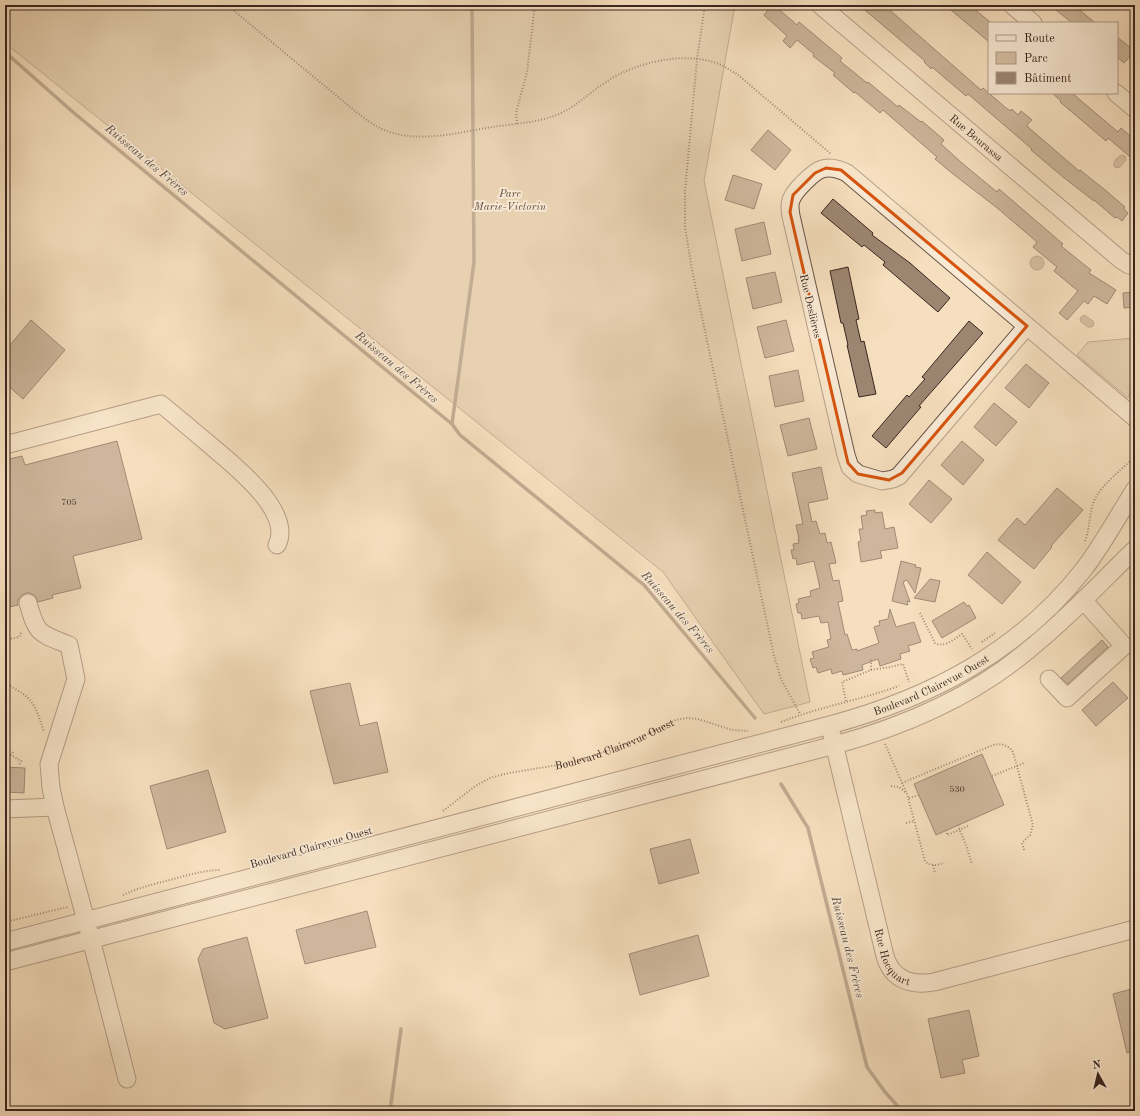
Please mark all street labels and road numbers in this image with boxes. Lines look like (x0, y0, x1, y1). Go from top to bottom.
street label: Rue Bourassa (947, 113, 1005, 164)
street label: Rue Deslières (797, 273, 822, 340)
street label: Boulevard Clairevue Ouest (872, 654, 992, 718)
street label: Boulevard Clairevue Ouest (554, 718, 676, 772)
street label: Boulevard Clairevue Ouest (249, 826, 374, 871)
street label: Rue Hocquart (872, 928, 911, 989)

